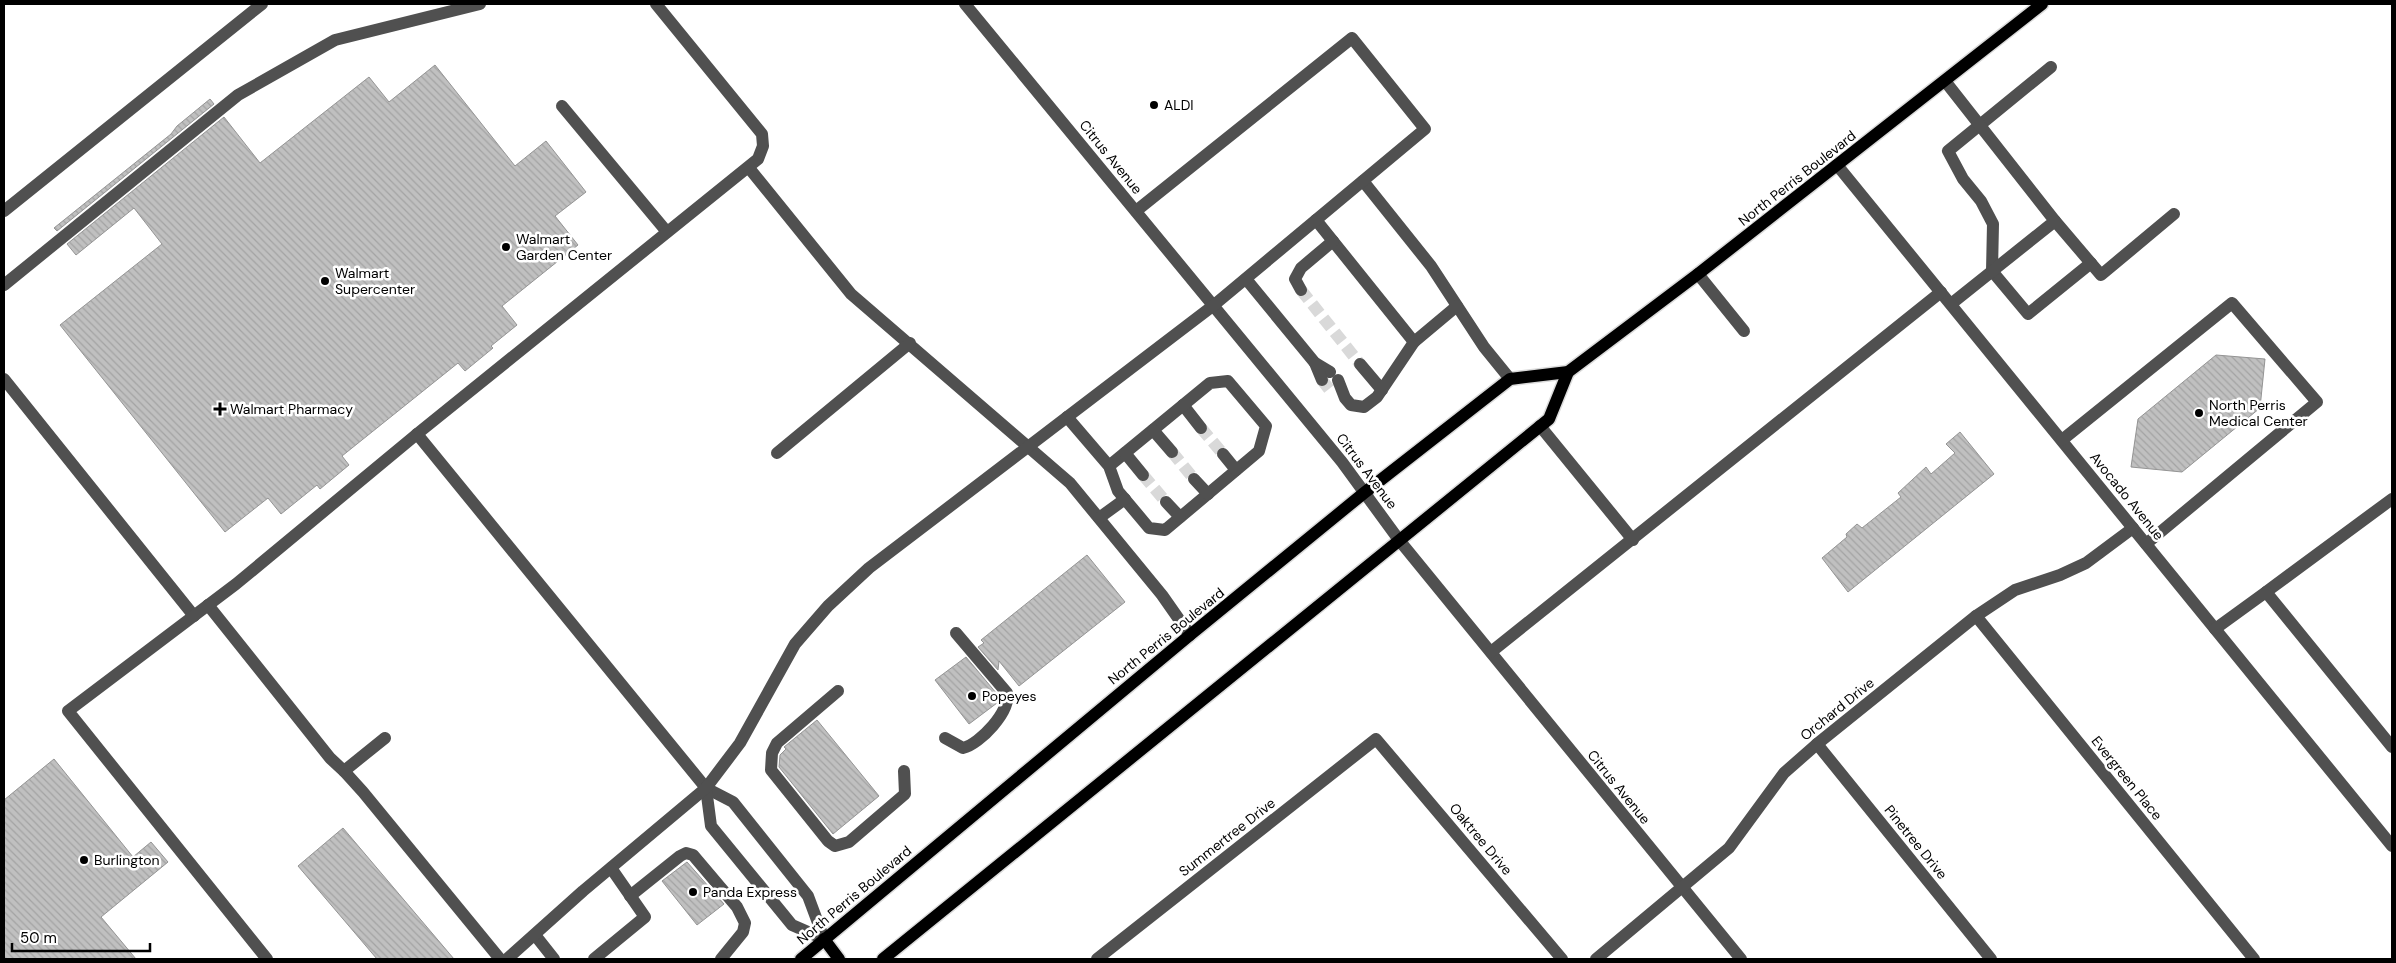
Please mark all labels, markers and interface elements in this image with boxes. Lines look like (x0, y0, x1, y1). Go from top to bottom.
place label: ALDI (1164, 96, 1194, 114)
marker: ALDI (1148, 99, 1160, 111)
street label: Citrus Avenue (1076, 116, 1146, 198)
street label: North Perris Boulevard (1735, 126, 1859, 230)
place label: Walmart Garden Center (516, 230, 612, 264)
marker: Walmart Garden Center (500, 241, 512, 253)
place label: Walmart Supercenter (335, 264, 415, 298)
marker: Walmart Supercenter (319, 275, 331, 287)
place label: North Perris Medical Center (2209, 396, 2308, 430)
place label: Walmart Pharmacy (230, 400, 353, 418)
marker: Walmart Pharmacy (214, 403, 226, 415)
marker: North Perris Medical Center (2193, 407, 2205, 419)
street label: Citrus Avenue (1333, 429, 1401, 513)
street label: Avocado Avenue (2086, 448, 2168, 544)
street label: North Perris Boulevard (1104, 584, 1228, 688)
street label: Orchard Drive (1796, 674, 1878, 744)
place label: Popeyes (982, 687, 1037, 705)
marker: Popeyes (966, 690, 978, 702)
street label: Evergreen Place (2088, 732, 2166, 824)
street label: Citrus Avenue (1584, 746, 1654, 828)
street label: Summertree Drive (1175, 794, 1279, 880)
street label: Oaktree Drive (1446, 799, 1516, 879)
street label: Pinetree Drive (1881, 801, 1951, 883)
street label: North Perris Boulevard (793, 842, 915, 948)
place label: Burlington (94, 851, 160, 869)
marker: Burlington (78, 854, 90, 866)
place label: Panda Express (703, 883, 797, 901)
marker: Panda Express (687, 886, 699, 898)
scale bar (12, 920, 150, 952)
text: 50 m (20, 928, 57, 948)

